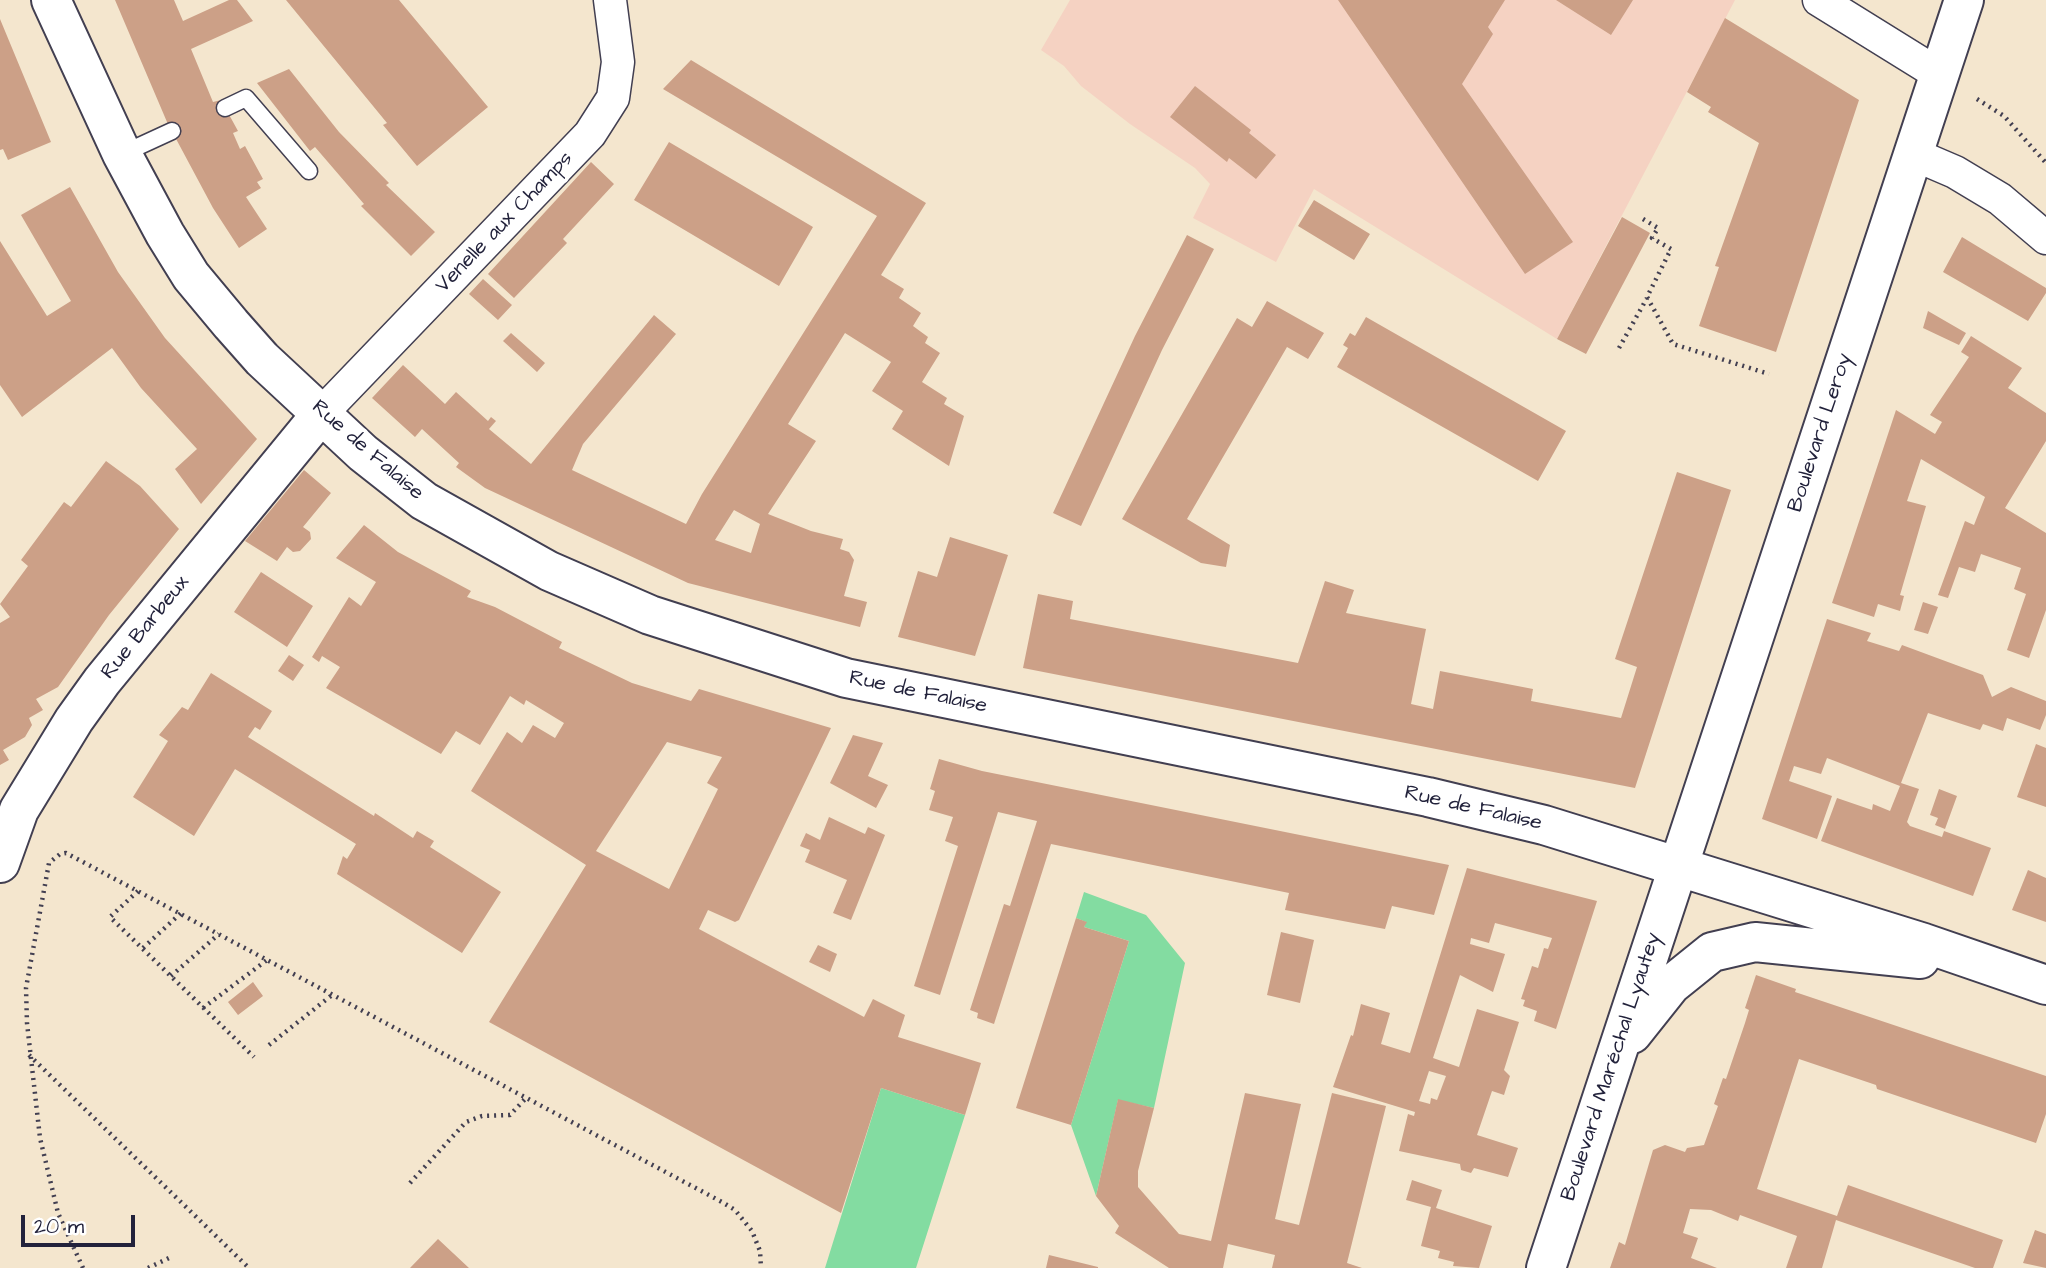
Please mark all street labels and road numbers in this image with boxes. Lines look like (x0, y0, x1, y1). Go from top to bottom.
street label: Venelle aux Champs (431, 147, 579, 299)
street label: Boulevard Leroy (1783, 351, 1859, 515)
street label: Rue de Falaise (306, 395, 428, 507)
street label: Rue Barbeux (96, 571, 196, 685)
street label: Rue de Falaise (847, 666, 989, 720)
street label: Rue de Falaise (1402, 781, 1544, 837)
street label: Boulevard Maréchal Lyautey (1557, 930, 1667, 1204)

